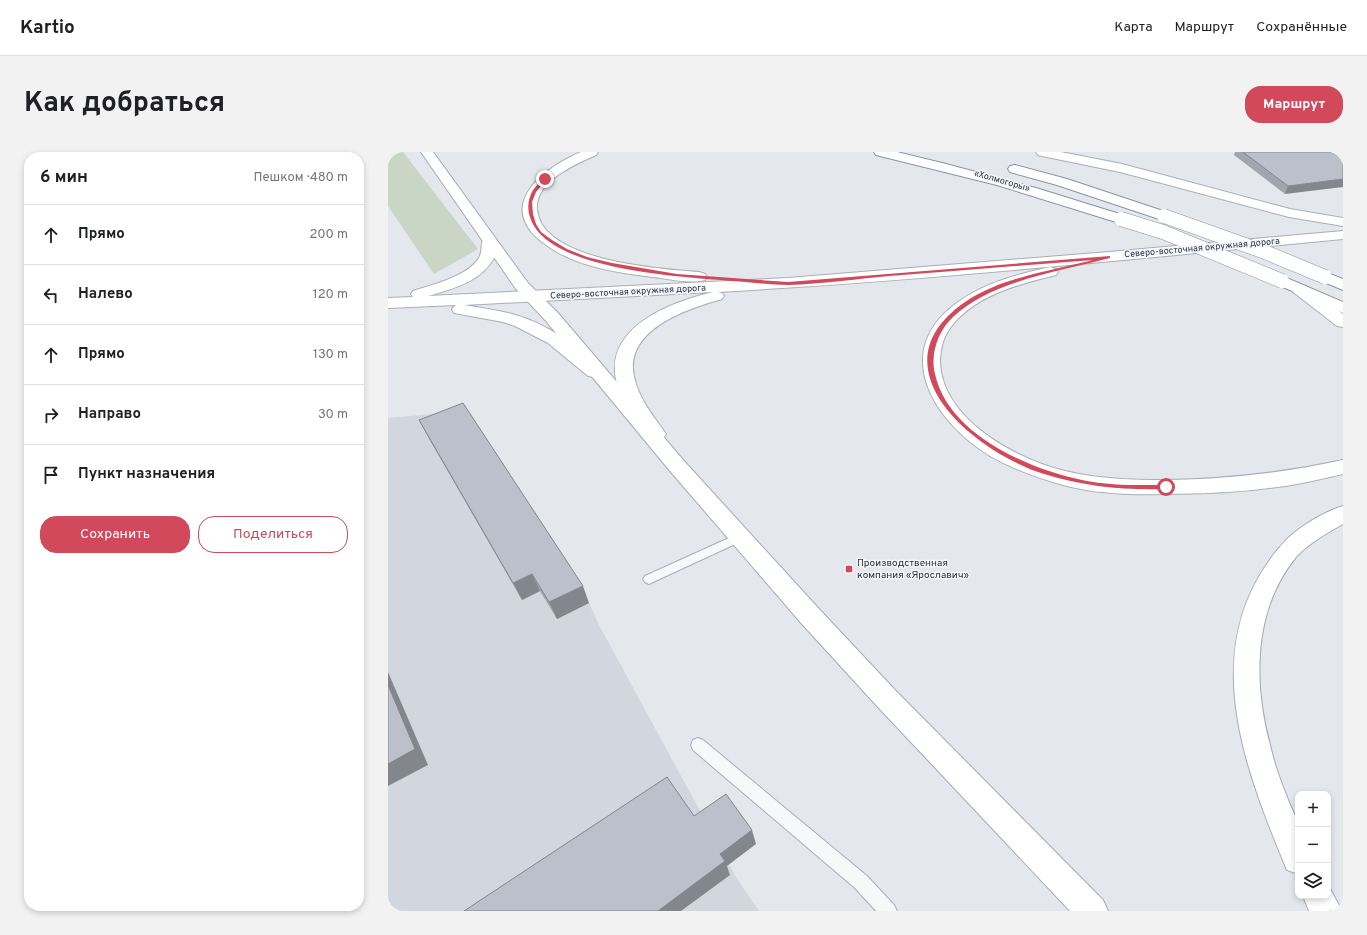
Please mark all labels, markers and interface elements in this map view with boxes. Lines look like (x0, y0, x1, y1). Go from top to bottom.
text: Kartio (20, 16, 75, 40)
text: Карта (1114, 19, 1153, 36)
text: Маршрут (1175, 19, 1234, 36)
text: Сохранённые (1256, 19, 1347, 36)
text: Как добраться (24, 86, 225, 122)
button: Маршрут (1245, 86, 1343, 123)
text: 6 мин (40, 167, 88, 189)
street label: «Холмогоры» (973, 168, 1031, 194)
text: Пешком · 480 m (253, 170, 348, 186)
route end (536, 170, 554, 188)
icon: ahead (40, 224, 62, 246)
text: Прямо (78, 225, 125, 244)
text: 200 m (309, 227, 348, 243)
street label: Северо-восточная окружная дорога (1124, 236, 1280, 260)
street label: Северо-восточная окружная дорога (550, 282, 706, 302)
icon: left (40, 284, 62, 306)
text: Налево (78, 285, 133, 304)
text: 120 m (313, 287, 348, 303)
icon: ahead (40, 344, 62, 366)
text: Прямо (78, 345, 125, 364)
text: 130 m (313, 347, 348, 363)
icon: right (40, 404, 62, 426)
text: Направо (78, 405, 141, 424)
text: 30 m (318, 407, 348, 423)
icon: arrive (40, 464, 62, 486)
text: Пункт назначения (78, 465, 215, 484)
route start (1157, 478, 1175, 496)
button: Сохранить (40, 516, 190, 553)
button: Поделиться (198, 516, 348, 553)
place label: Производственная компания «Ярославич» (857, 557, 969, 582)
marker: Производственная компания «Ярославич» (844, 564, 854, 574)
map controls (1295, 791, 1331, 899)
button: + (1295, 791, 1331, 827)
button: − (1295, 827, 1331, 863)
button: layers (1295, 863, 1331, 899)

